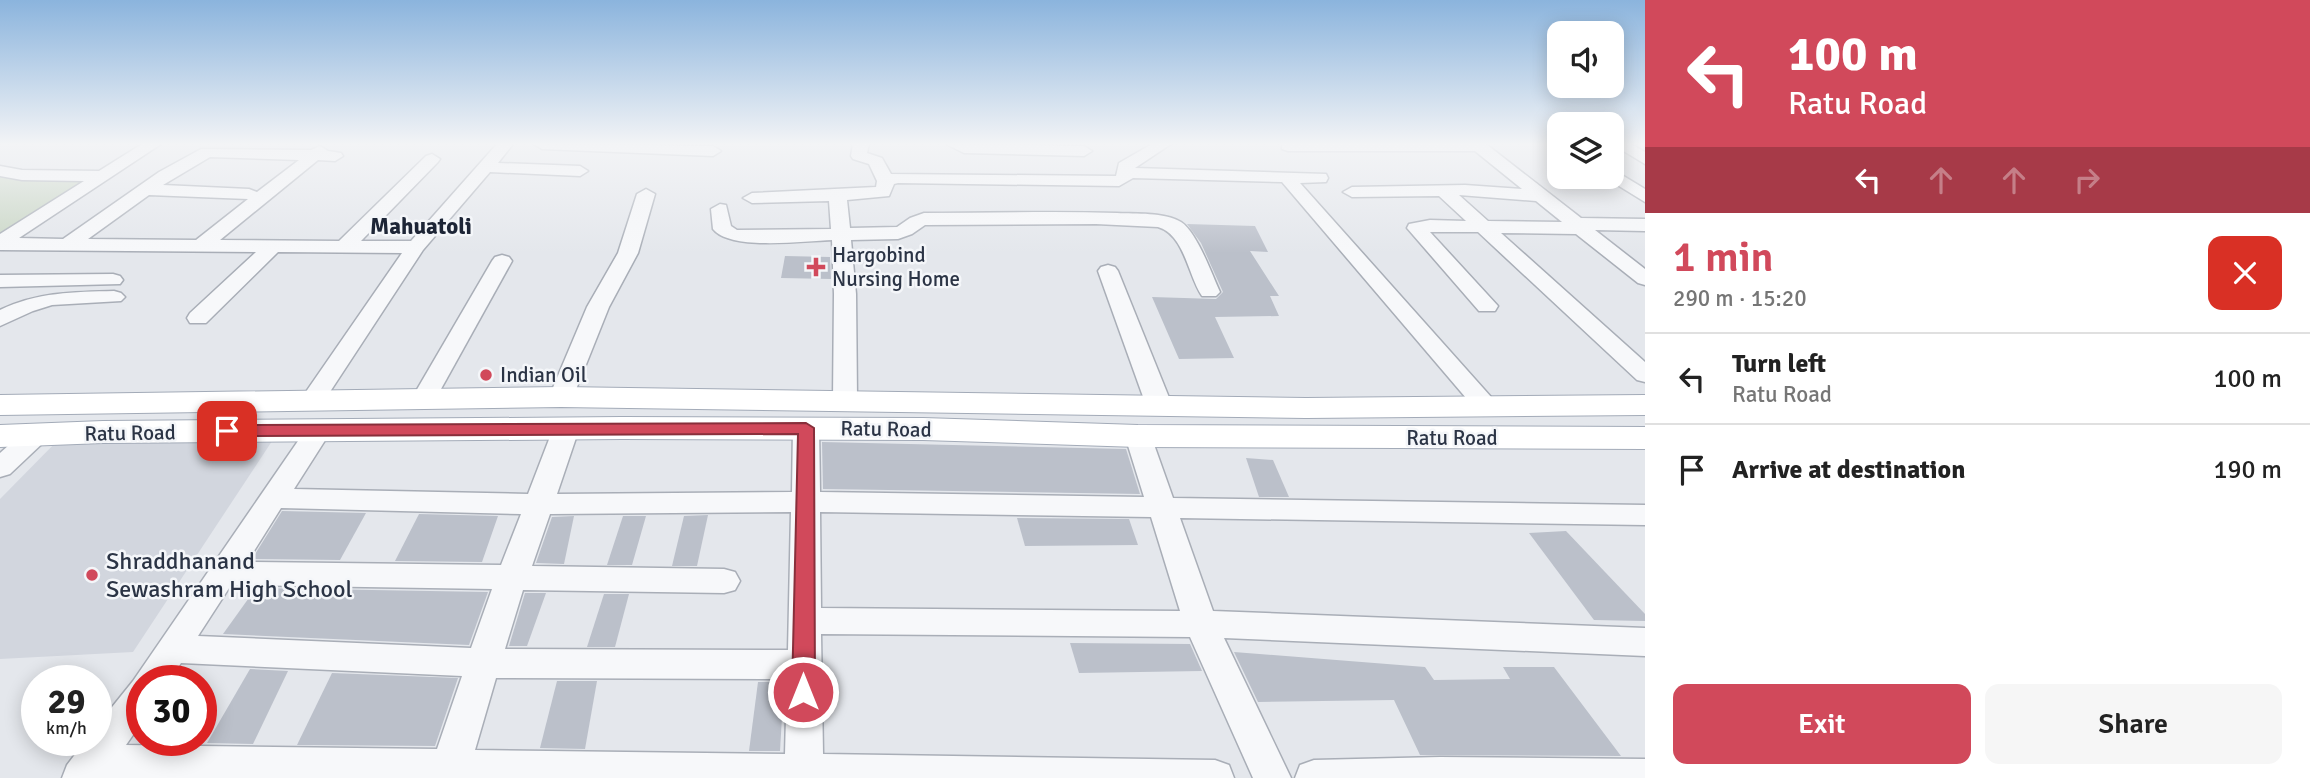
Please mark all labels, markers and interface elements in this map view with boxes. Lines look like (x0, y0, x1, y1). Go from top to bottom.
map controls (1547, 21, 1624, 189)
button: sound (1547, 21, 1624, 98)
text: 100 m (1788, 24, 1918, 84)
icon: left (1673, 28, 1764, 119)
text: Ratu Road (1788, 84, 1927, 123)
button: layers (1547, 112, 1624, 189)
icon: left (1849, 161, 1887, 199)
icon: ahead (1922, 161, 1960, 199)
icon: ahead (1995, 161, 2033, 199)
icon: right (2068, 161, 2106, 199)
district label: Mahuatoli (370, 212, 472, 241)
text: 1 min (1673, 232, 1774, 283)
button: close (2208, 236, 2282, 310)
place label: Hargobind Nursing Home (832, 242, 960, 292)
marker: Hargobind Nursing Home (806, 257, 826, 277)
text: 290 m · 15:20 (1673, 284, 1807, 313)
text: Turn left (1732, 348, 1826, 380)
icon: left (1673, 360, 1711, 398)
place label: Indian Oil (500, 362, 587, 388)
text: 100 m (2213, 363, 2282, 395)
marker: Indian Oil (478, 367, 494, 383)
text: Ratu Road (1732, 380, 1832, 409)
pin (197, 401, 257, 461)
icon: arrive (208, 412, 246, 450)
street label: Ratu Road (840, 415, 932, 443)
street label: Ratu Road (84, 419, 176, 447)
street label: Ratu Road (1406, 425, 1498, 451)
icon: arrive (1673, 451, 1711, 489)
text: Arrive at destination (1732, 454, 1965, 486)
text: 190 m (2213, 454, 2282, 486)
place label: Shraddhanand Sewashram High School (106, 546, 353, 604)
marker: Shraddhanand Sewashram High School (84, 567, 100, 583)
position arrow (766, 655, 840, 729)
speed limit sign: 30 (126, 665, 217, 756)
text: 29 (48, 680, 85, 723)
button: Exit (1673, 684, 1971, 764)
button: Share (1985, 684, 2282, 764)
text: km/h (46, 717, 87, 739)

